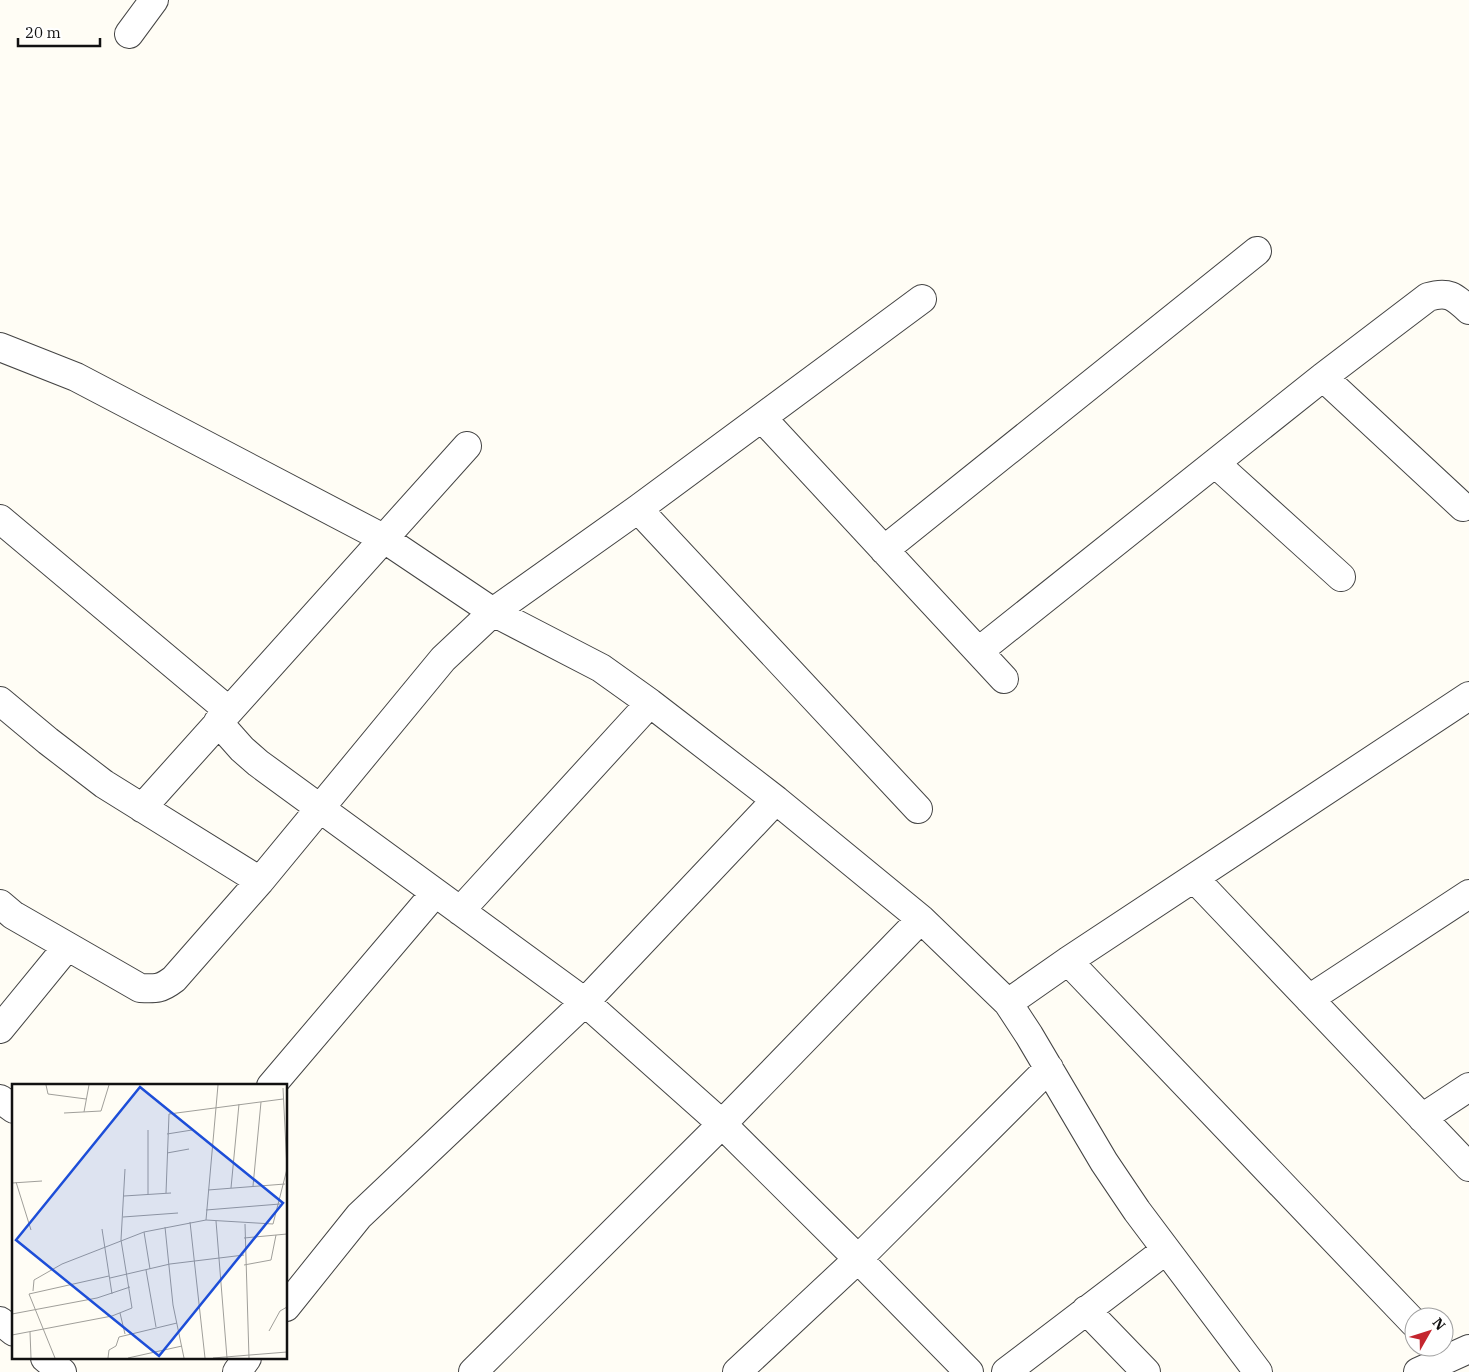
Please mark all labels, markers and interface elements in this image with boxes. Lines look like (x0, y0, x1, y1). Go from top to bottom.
scale bar (18, 15, 100, 47)
text: 20 m (25, 23, 61, 42)
inset map (12, 1084, 288, 1360)
north arrow (1404, 1307, 1454, 1357)
text: N (1429, 1314, 1450, 1334)

